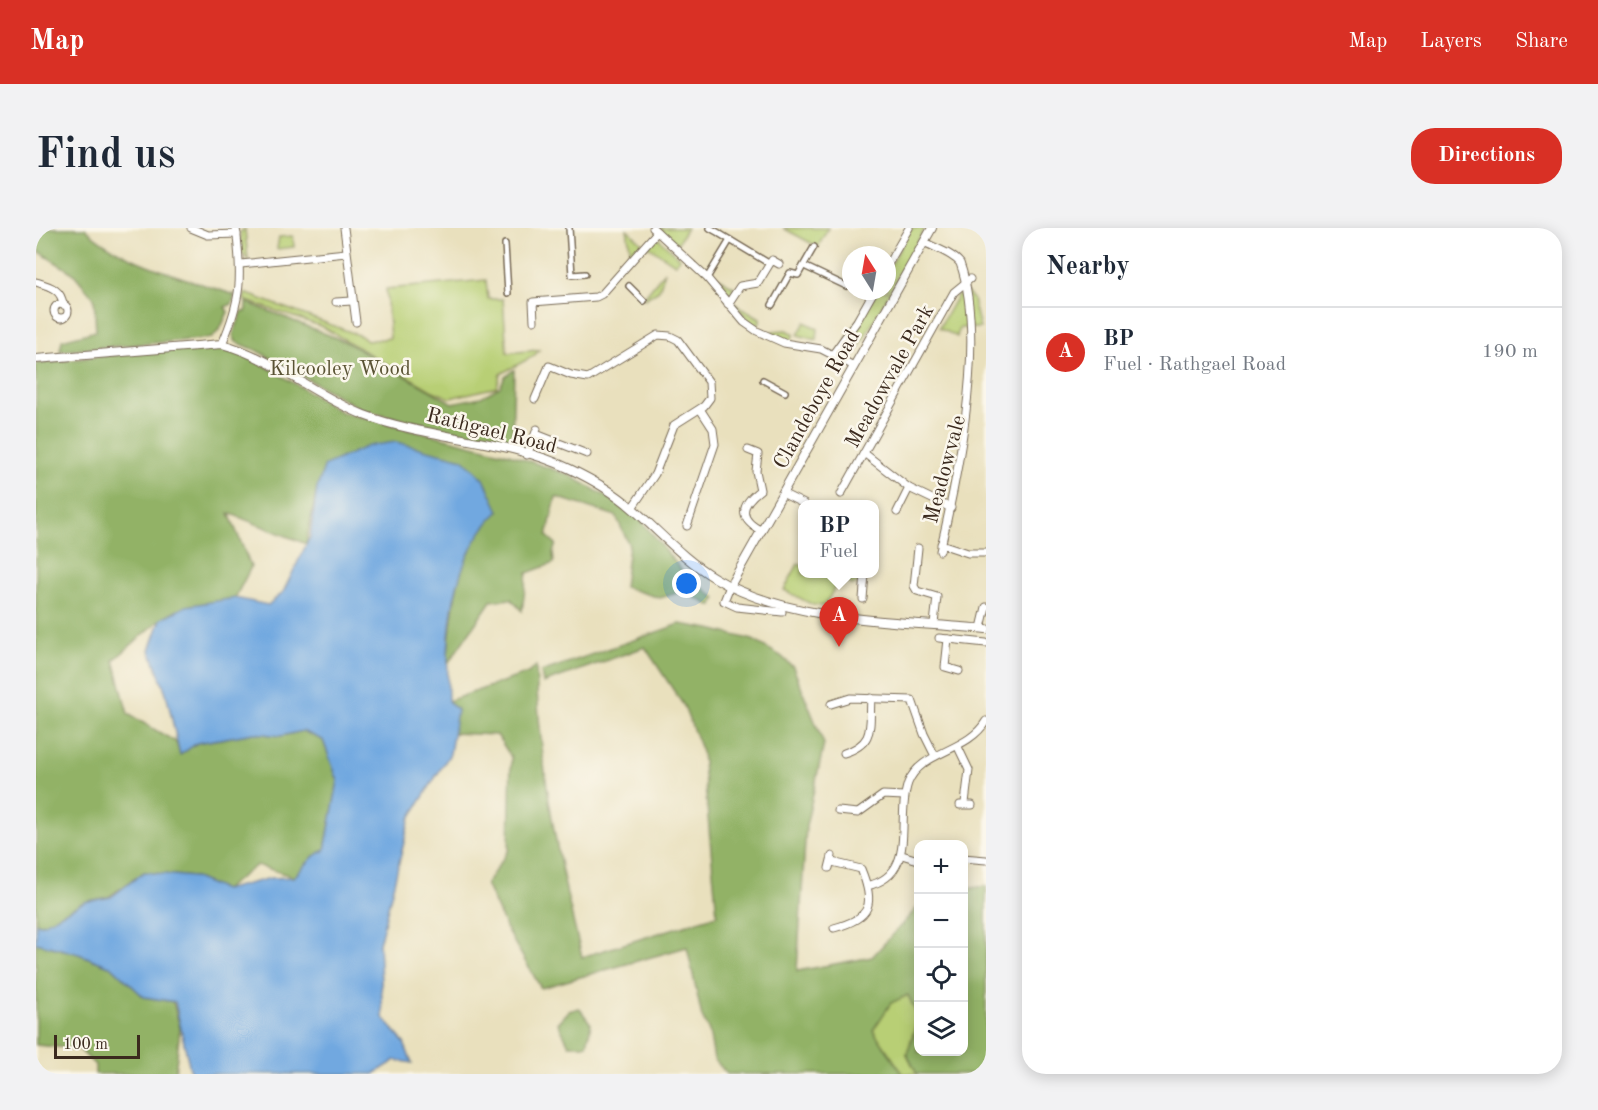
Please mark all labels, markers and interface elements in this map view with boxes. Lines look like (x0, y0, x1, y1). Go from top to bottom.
text: Map (30, 28, 84, 56)
text: Map (1348, 31, 1387, 52)
text: Layers (1420, 31, 1482, 52)
text: Share (1515, 31, 1568, 52)
button: Directions (1411, 128, 1562, 184)
text: Find us (36, 135, 175, 177)
north arrow (842, 246, 896, 300)
text: Nearby (1046, 254, 1130, 280)
street label: Meadowvale Park (842, 301, 938, 452)
street label: Clandeboye Road (770, 327, 864, 473)
text: BP (1103, 328, 1134, 350)
text: A (1058, 342, 1073, 362)
text: 190 m (1482, 342, 1538, 362)
text: Fuel · Rathgael Road (1103, 355, 1286, 375)
park label: Kilcooley Wood (269, 359, 411, 380)
street label: Rathgael Road (424, 405, 559, 458)
street label: Meadowvale (921, 413, 970, 526)
popup (798, 500, 879, 578)
text: BP (819, 515, 850, 537)
text: Fuel (819, 542, 858, 562)
your location (672, 569, 701, 598)
pin: A (820, 598, 858, 647)
map controls (914, 840, 968, 1056)
button: + (914, 840, 968, 894)
button: − (914, 894, 968, 948)
button: locate (914, 948, 968, 1002)
button: layers (914, 1002, 968, 1056)
scale bar (54, 1032, 140, 1060)
text: 100 m (63, 1037, 108, 1053)

